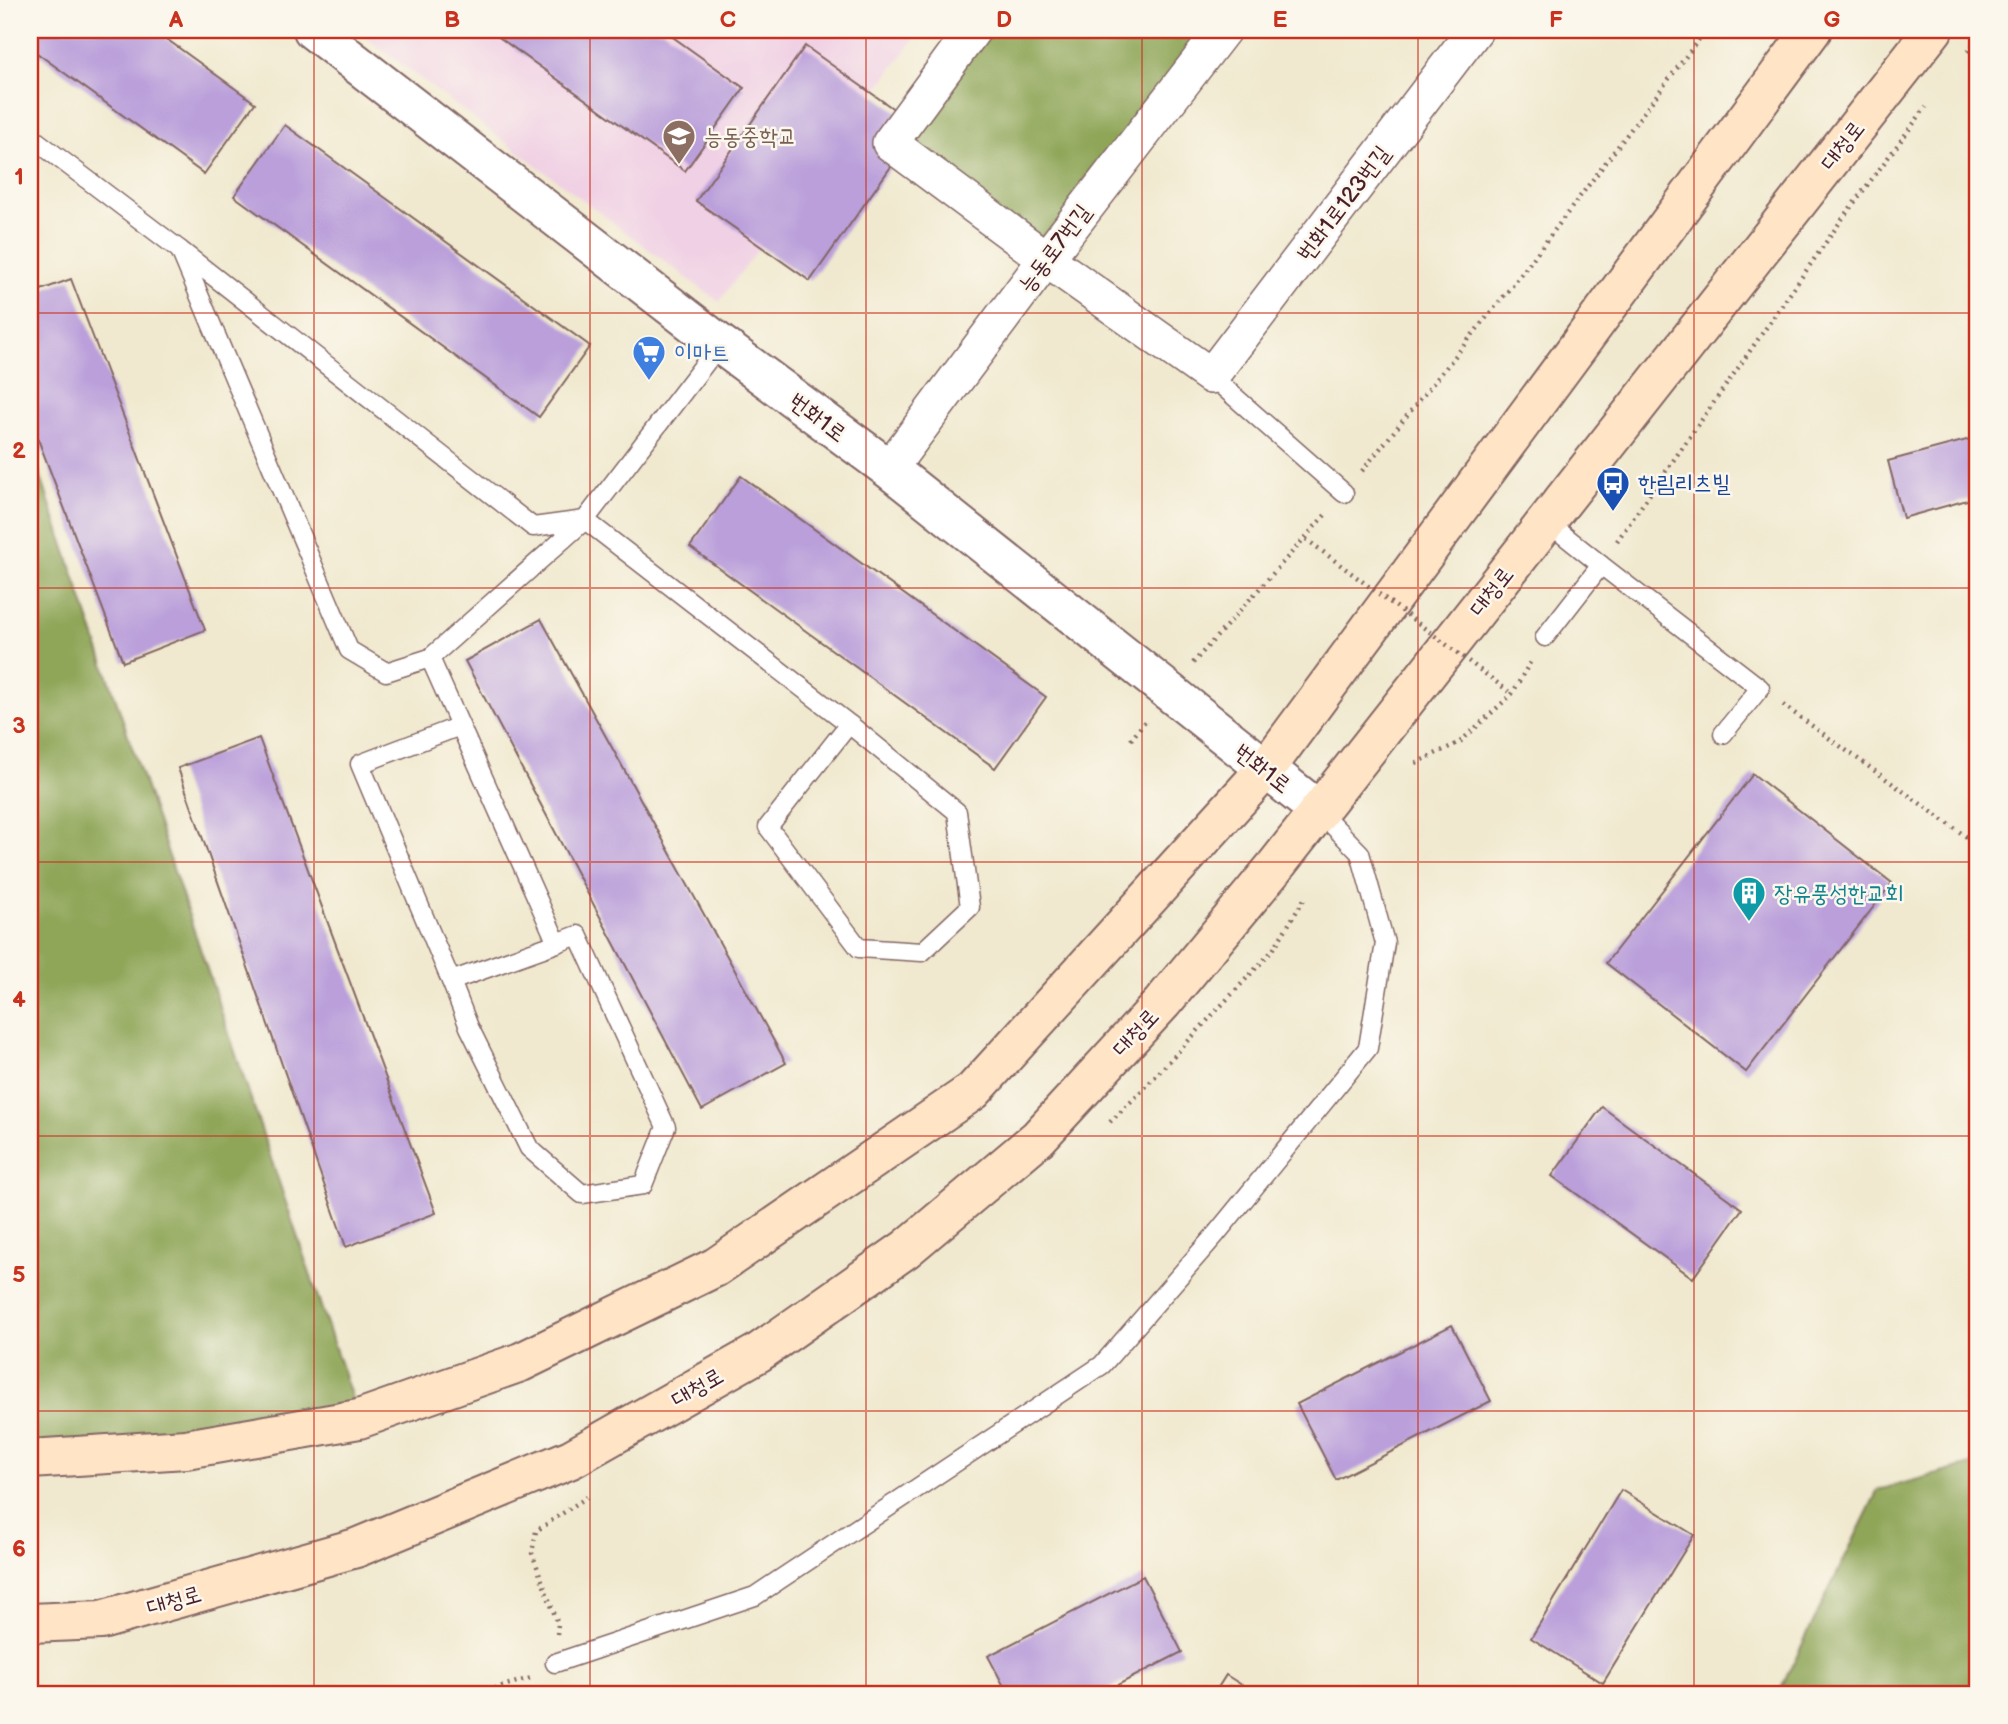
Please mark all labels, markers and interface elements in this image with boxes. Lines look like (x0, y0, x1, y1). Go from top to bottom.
text: A (168, 6, 184, 34)
text: B (444, 6, 460, 34)
text: C (720, 6, 736, 34)
text: D (996, 6, 1012, 34)
text: E (1273, 6, 1288, 34)
text: F (1549, 6, 1563, 34)
text: G (1824, 6, 1841, 34)
street label: 대청로 (1815, 115, 1871, 176)
school or university icon: 능동중학교 (660, 117, 698, 166)
place label: 능동중학교 (704, 123, 797, 151)
street label: 번화1로123번길 (1291, 140, 1396, 267)
text: 1 (14, 163, 24, 191)
street label: 능동로7번길 (1012, 199, 1097, 298)
supermarket icon: 이마트 (630, 333, 668, 382)
place label: 이마트 (674, 339, 730, 367)
street label: 번화1로 (783, 387, 852, 448)
text: 2 (12, 437, 26, 465)
bus stop icon: 한림리츠빌 (1594, 464, 1632, 513)
place label: 한림리츠빌 (1638, 470, 1731, 498)
street label: 대청로 (1464, 561, 1520, 622)
text: 3 (12, 712, 26, 740)
street label: 번화1로 (1228, 738, 1296, 800)
building icon: 장유풍성한교회 (1730, 874, 1768, 923)
place label: 장유풍성한교회 (1774, 880, 1904, 908)
text: 4 (12, 986, 26, 1014)
street label: 대청로 (1107, 1003, 1165, 1063)
text: 5 (12, 1261, 26, 1289)
street label: 대청로 (666, 1362, 729, 1414)
text: 6 (12, 1535, 26, 1563)
street label: 대청로 (144, 1580, 205, 1622)

